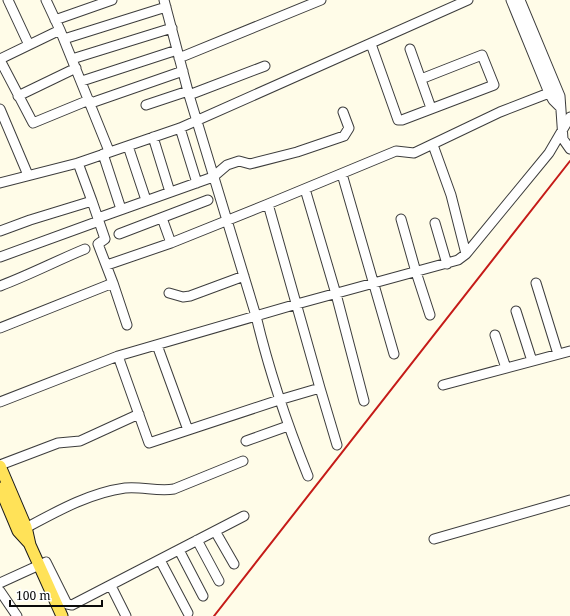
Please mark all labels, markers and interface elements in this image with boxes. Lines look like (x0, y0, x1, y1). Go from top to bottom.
scale bar (10, 582, 102, 608)
text: 100 m (16, 587, 51, 604)

